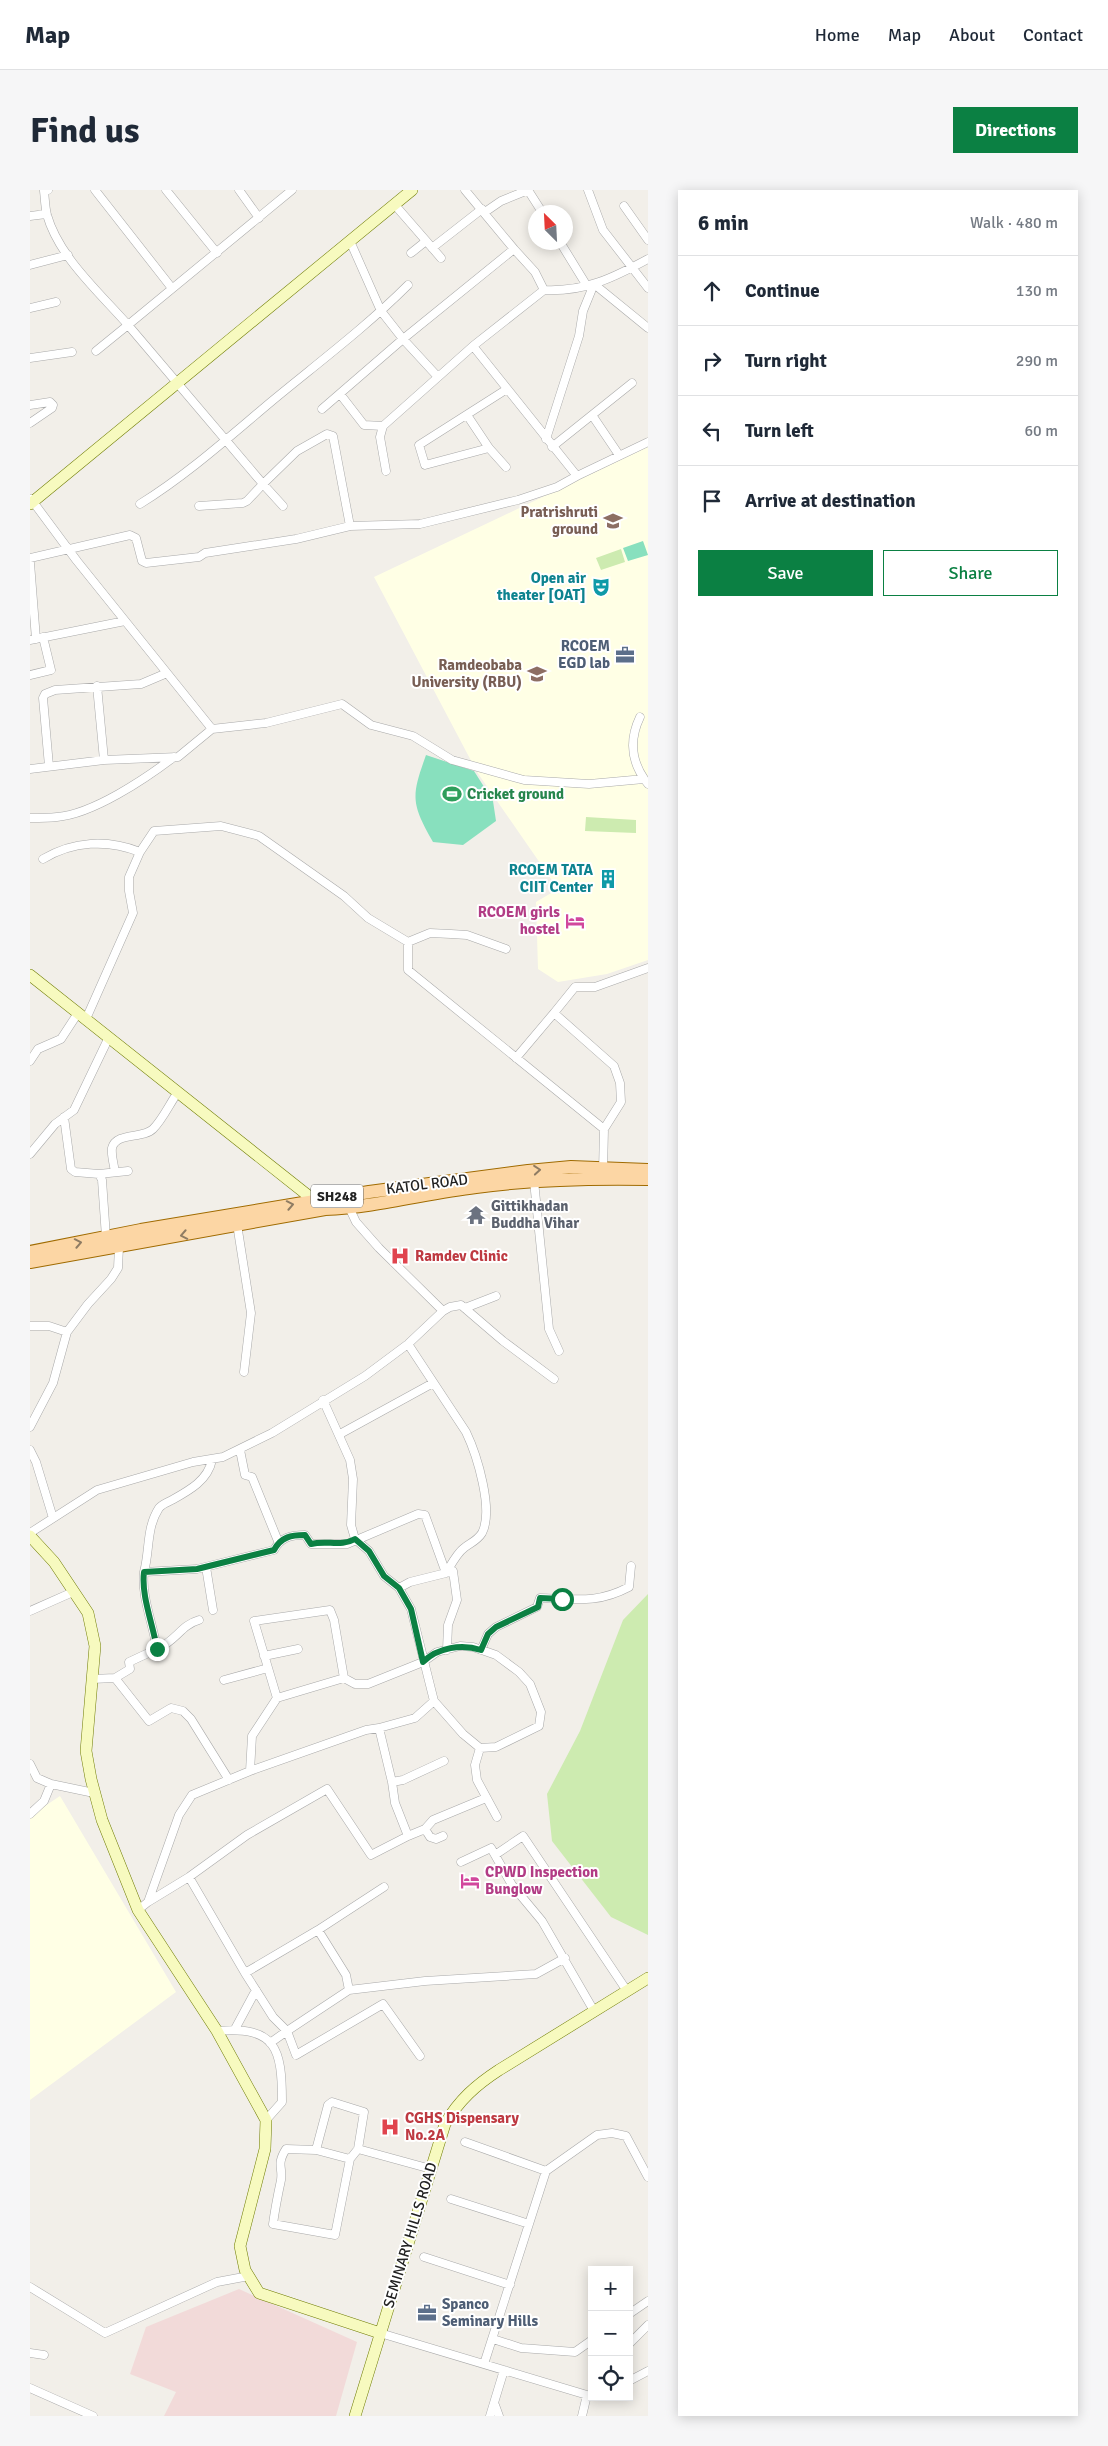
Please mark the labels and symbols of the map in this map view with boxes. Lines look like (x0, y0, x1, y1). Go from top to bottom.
north arrow (528, 205, 573, 250)
place label: Pratrishruti ground (521, 503, 598, 538)
school or university icon: Pratrishruti ground (602, 510, 624, 532)
place label: Open air theater [OAT] (496, 569, 586, 604)
theatre icon: Open air theater [OAT] (590, 576, 612, 598)
place label: RCOEM EGD lab (558, 637, 610, 672)
office icon: RCOEM EGD lab (614, 644, 636, 666)
place label: Ramdeobaba University (RBU) (411, 656, 522, 691)
school or university icon: Ramdeobaba University (RBU) (526, 663, 548, 685)
sports icon: Cricket ground (441, 783, 463, 805)
place label: Cricket ground (467, 785, 564, 803)
place label: RCOEM TATA CIIT Center (509, 861, 593, 896)
building icon: RCOEM TATA CIIT Center (597, 868, 619, 890)
place label: RCOEM girls hostel (478, 903, 560, 938)
hotel icon: RCOEM girls hostel (564, 910, 586, 932)
one-way arrow (533, 1165, 541, 1176)
street label: KATOL ROAD (385, 1170, 469, 1198)
road number: SH248 (311, 1184, 363, 1208)
place label: Gittikhadan Buddha Vihar (491, 1197, 579, 1232)
one-way arrow (285, 1200, 294, 1211)
temple icon: Gittikhadan Buddha Vihar (465, 1204, 487, 1226)
one-way arrow (179, 1229, 188, 1239)
one-way arrow (74, 1238, 82, 1249)
hospital icon: Ramdev Clinic (389, 1245, 411, 1267)
place label: Ramdev Clinic (415, 1247, 508, 1265)
route start (551, 1588, 574, 1611)
route end (146, 1638, 169, 1661)
place label: CPWD Inspection Bunglow (485, 1863, 598, 1898)
hotel icon: CPWD Inspection Bunglow (459, 1870, 481, 1892)
place label: CGHS Dispensary No.2A (405, 2109, 519, 2144)
hospital icon: CGHS Dispensary No.2A (379, 2116, 401, 2138)
street label: SEMINARY HILLS ROAD (379, 2160, 441, 2310)
place label: Spanco Seminary Hills (442, 2295, 539, 2330)
office icon: Spanco Seminary Hills (416, 2302, 438, 2324)

